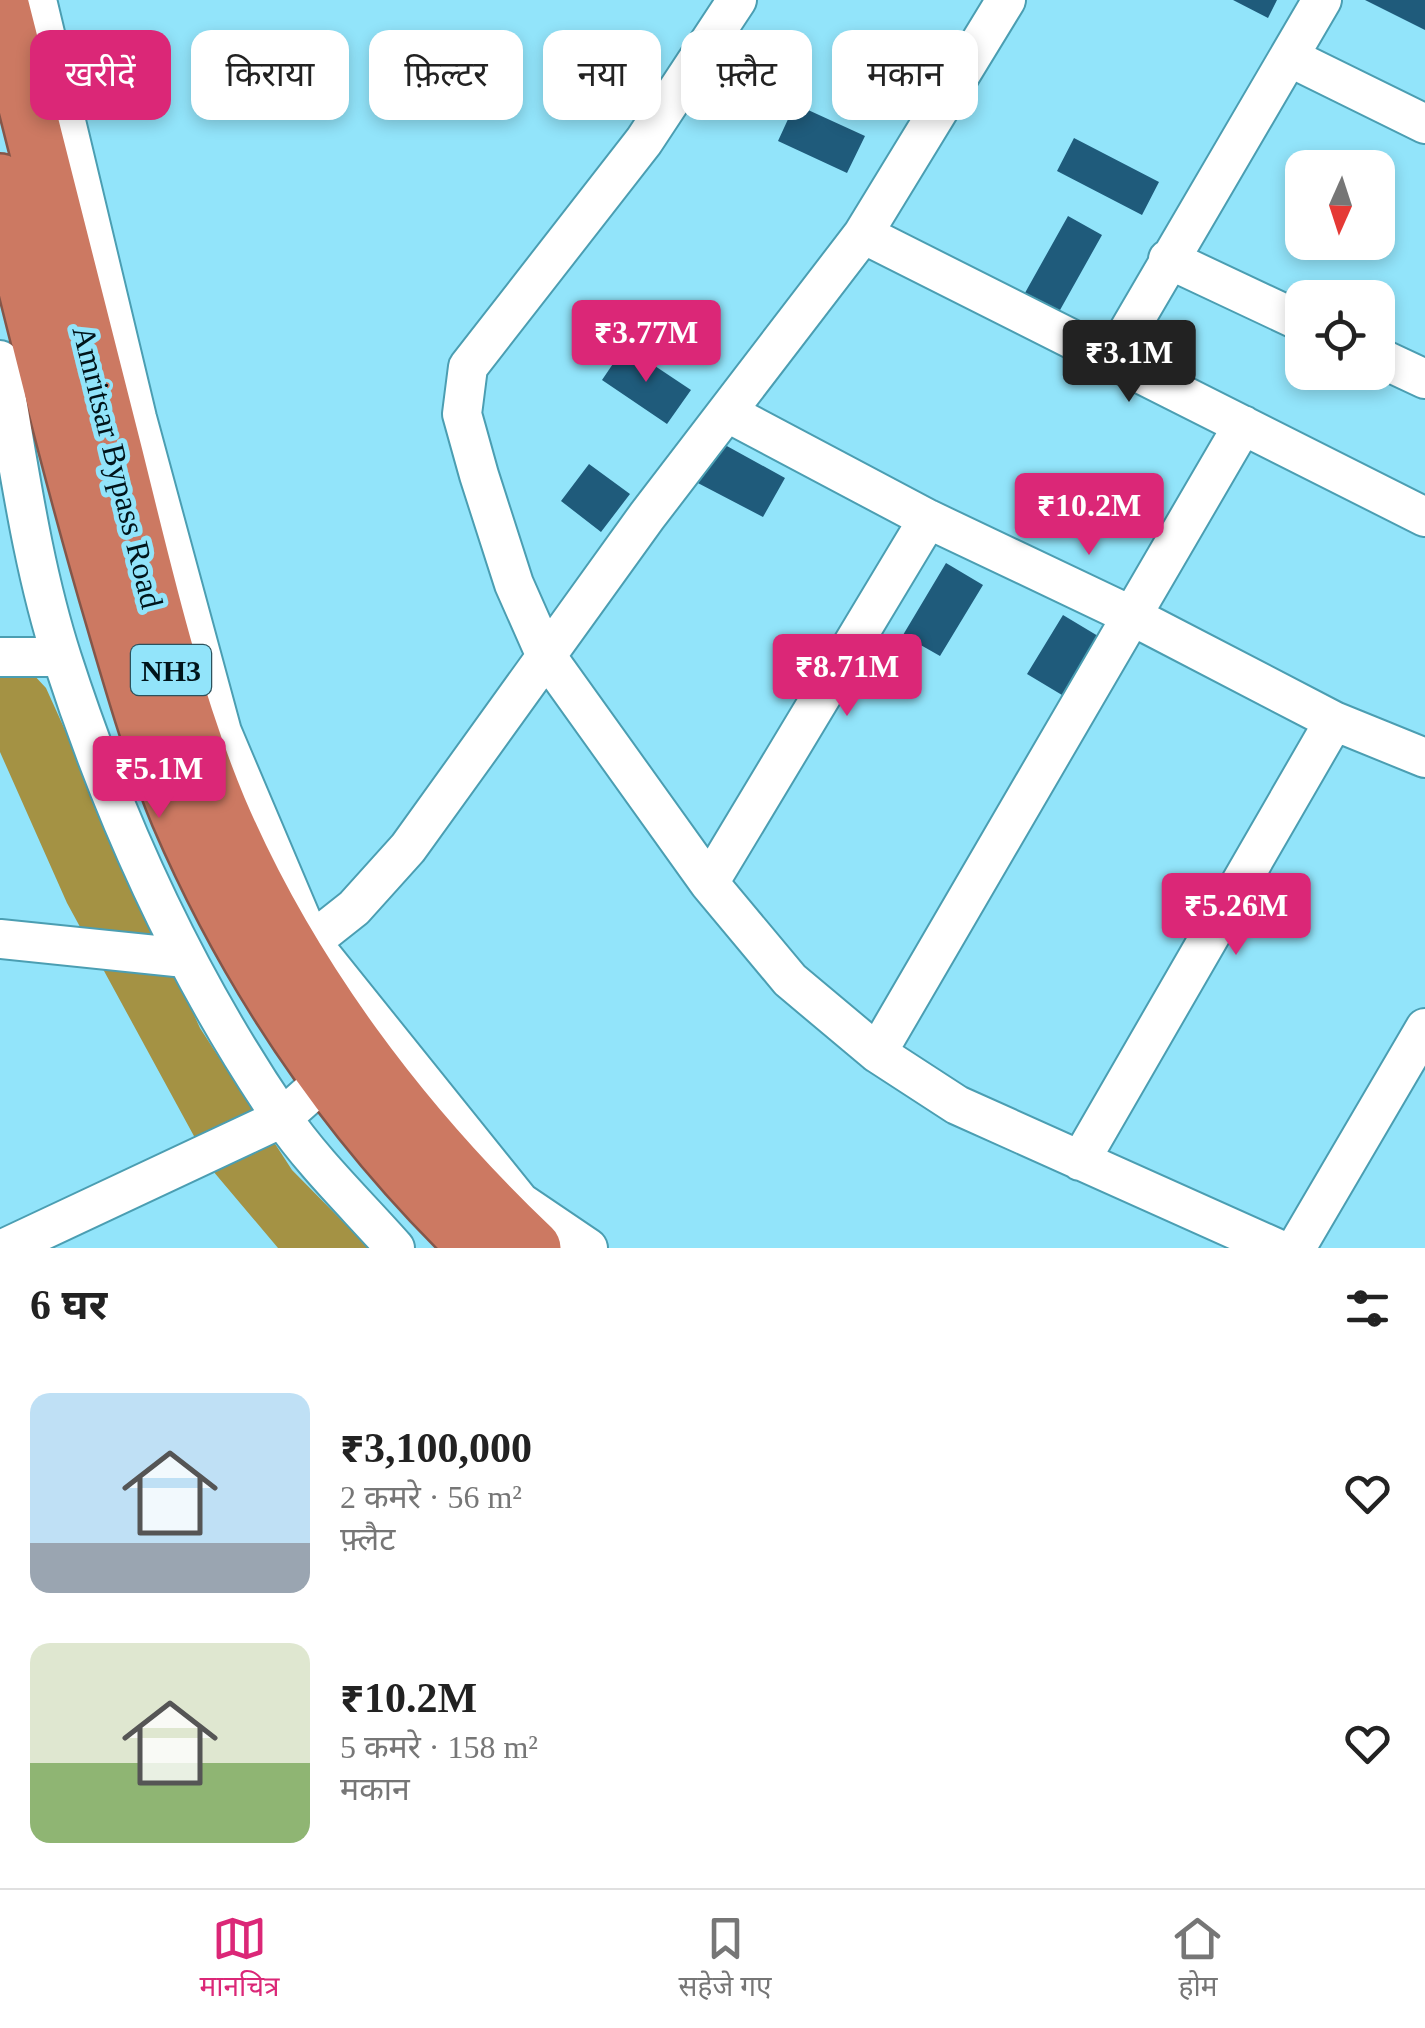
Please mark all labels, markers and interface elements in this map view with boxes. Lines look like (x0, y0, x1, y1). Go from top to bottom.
chip: खरीदें (30, 30, 171, 120)
chip: किराया (191, 30, 349, 120)
chip: फ़िल्टर (369, 30, 523, 120)
chip: नया (543, 30, 661, 120)
chip: फ़्लैट (681, 30, 812, 120)
chip: मकान (832, 30, 978, 120)
north arrow (1285, 150, 1395, 260)
map controls (1285, 150, 1395, 390)
button: locate (1285, 280, 1395, 390)
pin: ₹3.77M (565, 300, 727, 385)
text: ₹3.77M (594, 314, 698, 350)
pin: ₹3.1M (1059, 320, 1199, 405)
street label: Amritsar Bypass Road (65, 322, 171, 612)
text: ₹3.1M (1085, 334, 1173, 370)
pin: ₹10.2M (1008, 473, 1170, 558)
text: ₹10.2M (1037, 487, 1141, 523)
pin: ₹8.71M (766, 634, 928, 719)
road number: NH3 (131, 645, 211, 695)
text: ₹8.71M (795, 648, 899, 684)
pin: ₹5.1M (89, 736, 229, 821)
text: ₹5.1M (115, 750, 203, 786)
pin: ₹5.26M (1155, 873, 1317, 958)
text: ₹5.26M (1184, 887, 1288, 923)
icon: filters (1340, 1281, 1395, 1336)
text: 6 घर (30, 1282, 107, 1328)
text: ₹3,100,000 (340, 1425, 532, 1471)
icon: home (110, 1433, 230, 1553)
icon: heart (1340, 1466, 1395, 1521)
text: 2 कमरे · 56 m² (340, 1479, 522, 1515)
text: फ़्लैट (340, 1521, 395, 1557)
text: ₹10.2M (340, 1675, 477, 1721)
icon: home (110, 1683, 230, 1803)
icon: heart (1340, 1716, 1395, 1771)
text: 5 कमरे · 158 m² (340, 1729, 538, 1765)
text: मकान (340, 1771, 410, 1807)
tab: मानचित्र (200, 1911, 280, 2007)
tab: सहेजे गए (679, 1911, 771, 2007)
tab: होम (1170, 1911, 1225, 2007)

